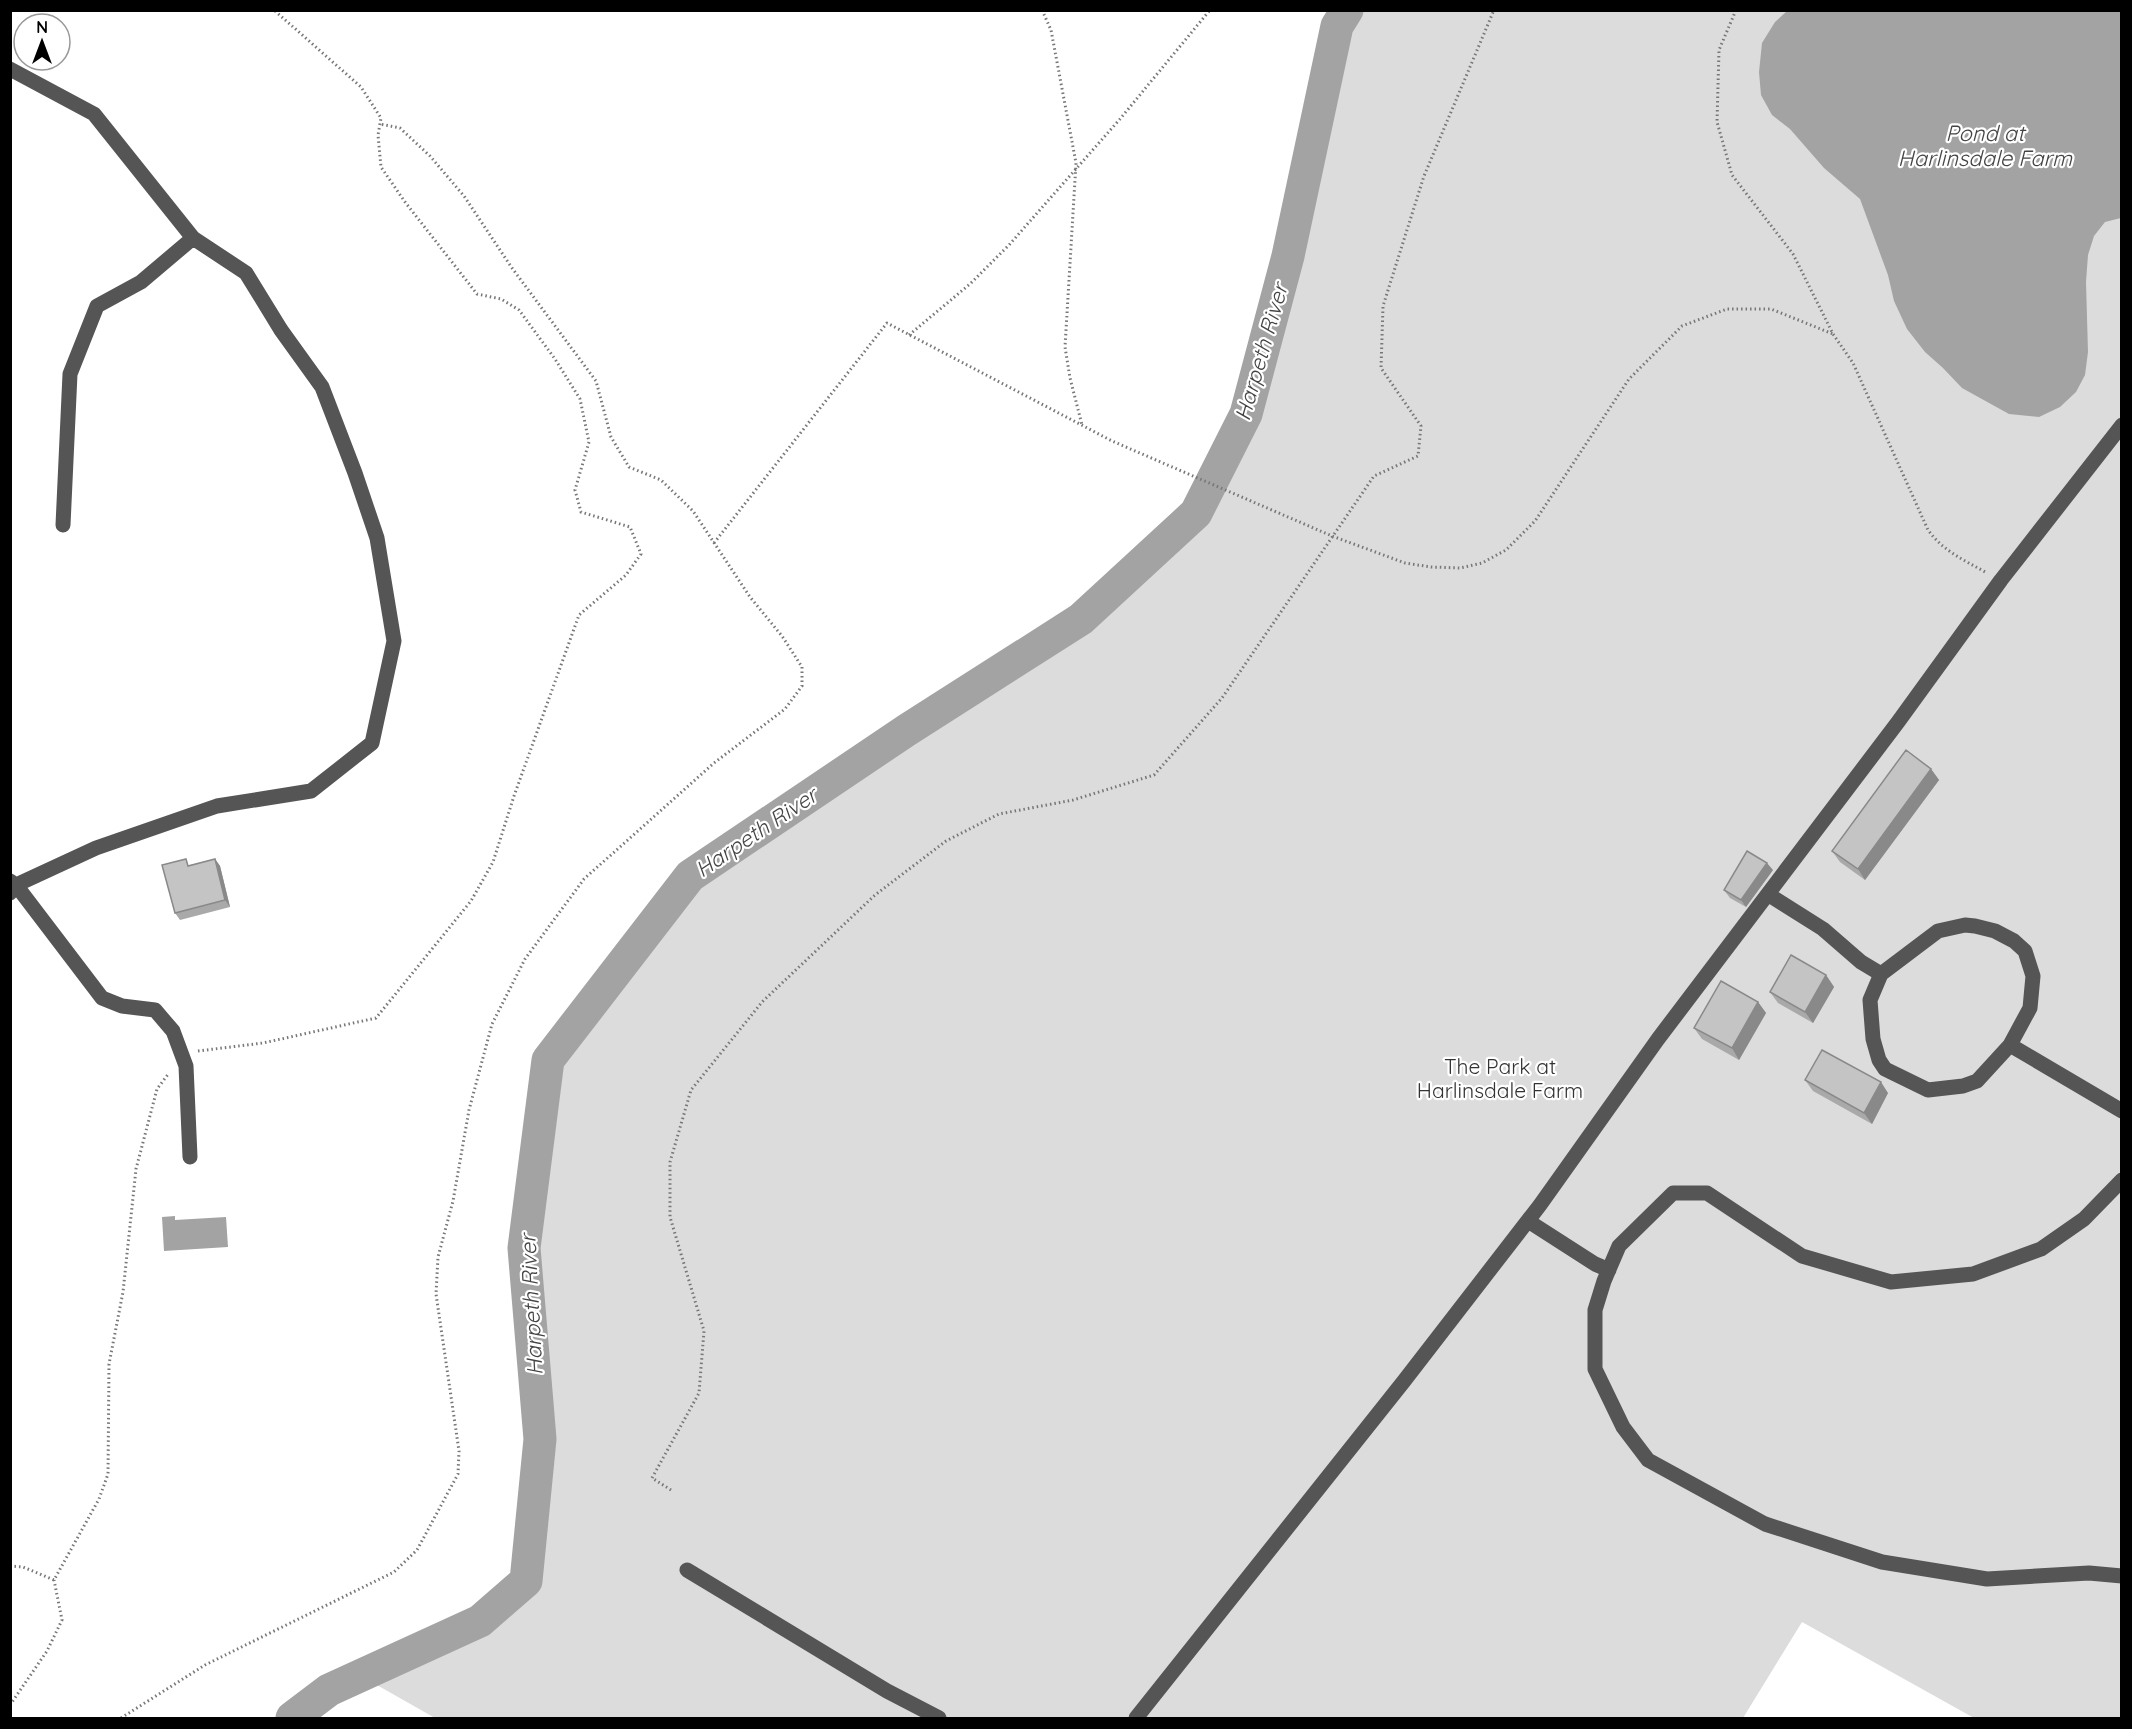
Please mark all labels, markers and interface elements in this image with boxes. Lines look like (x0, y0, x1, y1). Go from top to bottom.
north arrow (12, 12, 72, 72)
text: N (36, 17, 48, 37)
water label: Pond at Harlinsdale Farm (1898, 119, 2073, 172)
water label: Harpeth River (1228, 278, 1295, 424)
water label: Harpeth River (690, 779, 824, 883)
park label: The Park at Harlinsdale Farm (1417, 1053, 1583, 1103)
water label: Harpeth River (513, 1231, 549, 1376)

